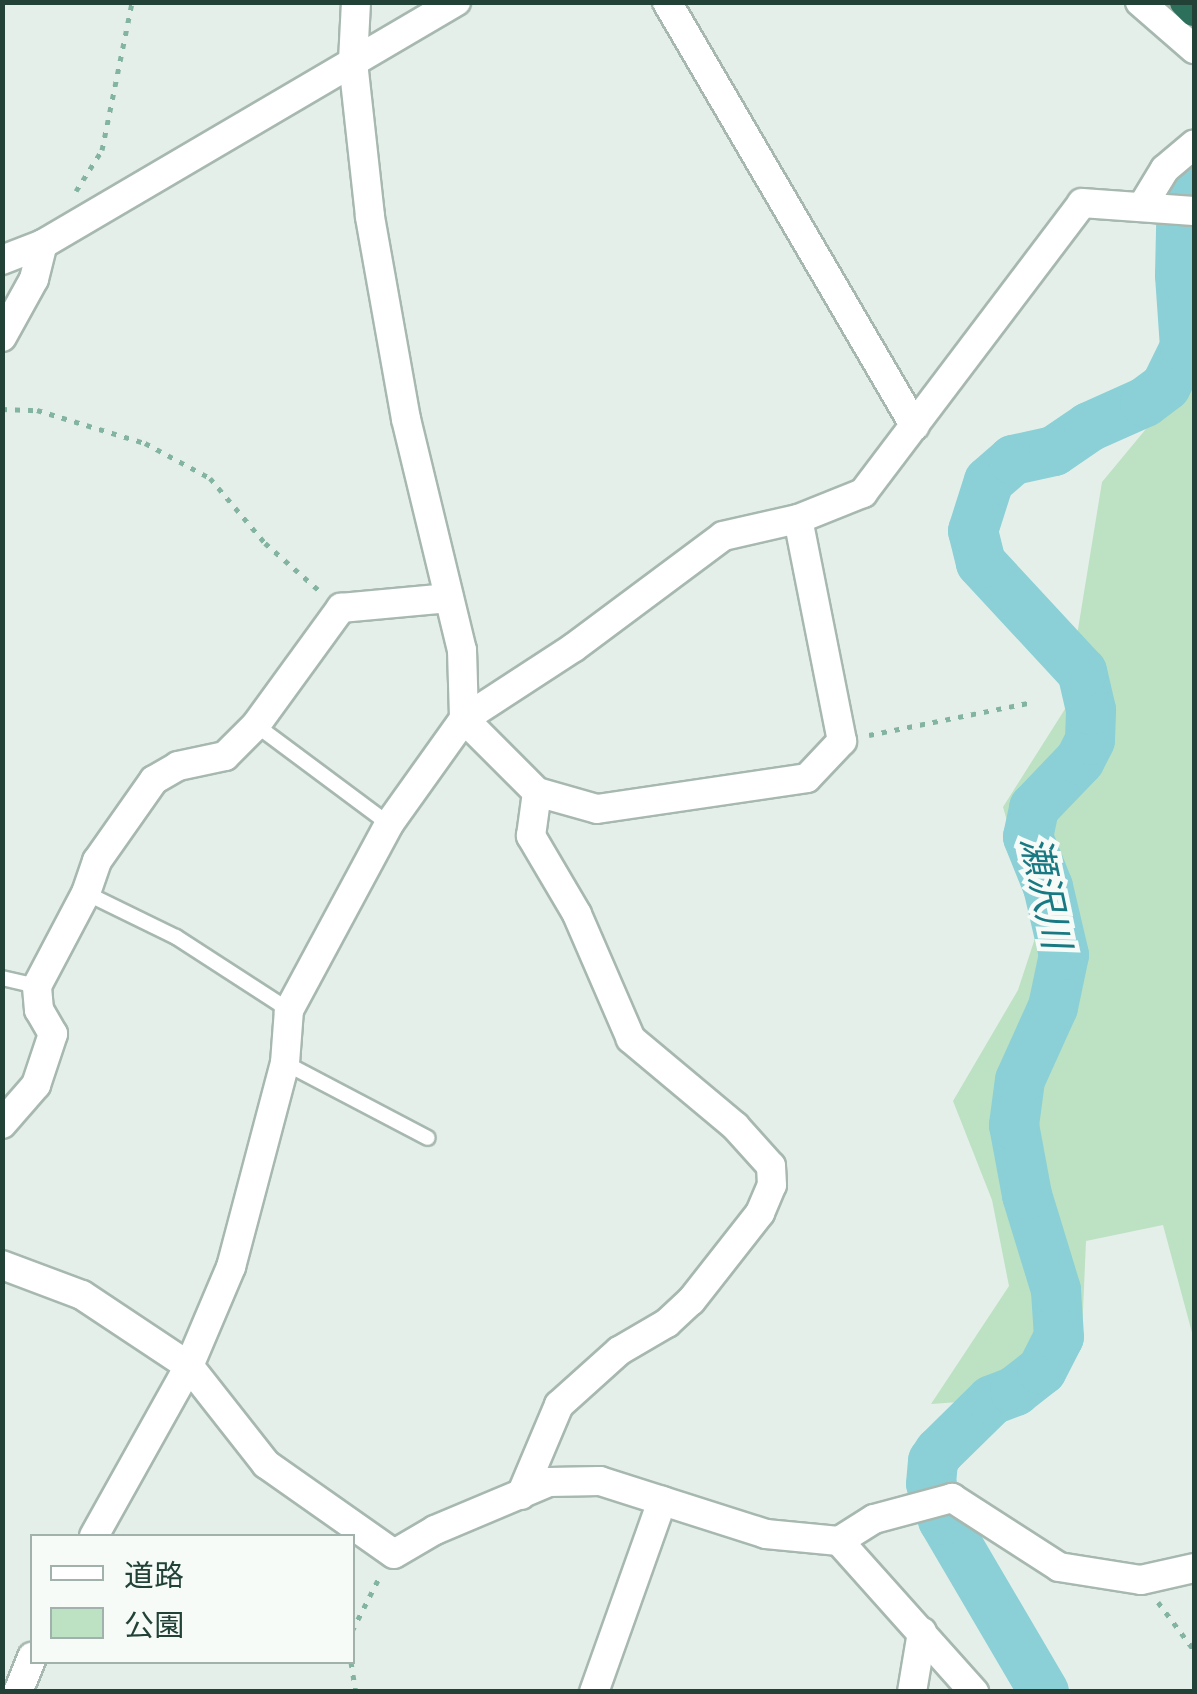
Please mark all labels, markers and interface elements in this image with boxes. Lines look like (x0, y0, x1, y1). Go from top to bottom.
water label: 瀬沢川 (1013, 832, 1081, 952)
legend (30, 1534, 355, 1664)
text: 道路 (124, 1555, 184, 1594)
text: 公園 (124, 1605, 184, 1644)

